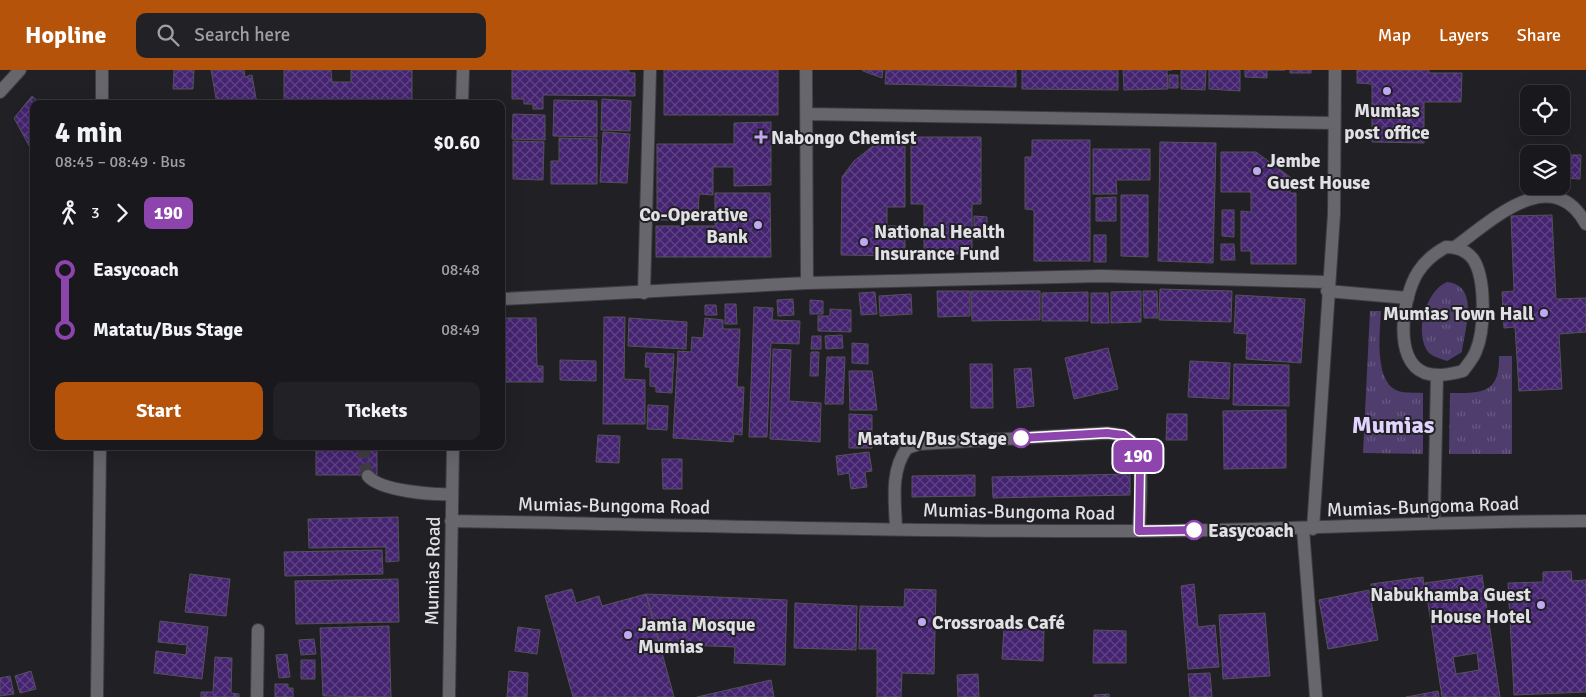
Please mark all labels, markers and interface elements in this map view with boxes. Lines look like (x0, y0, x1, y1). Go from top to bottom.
search box (136, 13, 486, 58)
text: Hopline (25, 20, 106, 50)
icon: search (154, 21, 182, 49)
text: Search here (194, 23, 290, 47)
text: Map (1378, 24, 1411, 46)
text: Layers (1439, 24, 1489, 46)
text: Share (1517, 24, 1561, 46)
marker: Mumias post office (1381, 85, 1393, 97)
map controls (1520, 85, 1570, 195)
button: locate (1520, 85, 1570, 135)
place label: Mumias post office (1344, 99, 1430, 145)
text: 4 min (55, 116, 123, 150)
place label: Nabongo Chemist (771, 126, 917, 150)
text: $0.60 (434, 131, 480, 155)
marker: Nabongo Chemist (755, 131, 767, 143)
button: layers (1520, 145, 1570, 195)
place label: Jembe Guest House (1267, 149, 1370, 195)
text: 08:45 – 08:49 · Bus (55, 152, 186, 172)
marker: Jembe Guest House (1251, 165, 1263, 177)
icon: walk (55, 199, 83, 227)
icon: forward (108, 199, 136, 227)
text: 190 (154, 202, 183, 224)
text: 3 (91, 203, 100, 223)
place label: Co-Operative Bank (639, 203, 748, 249)
marker: Co-Operative Bank (752, 219, 764, 231)
place label: National Health Insurance Fund (874, 220, 1005, 266)
marker: National Health Insurance Fund (858, 236, 870, 248)
text: Easycoach (93, 258, 179, 282)
text: 08:48 (441, 260, 480, 280)
place label: Mumias Town Hall (1383, 302, 1534, 326)
marker: Mumias Town Hall (1538, 307, 1550, 319)
text: Matatu/Bus Stage (93, 318, 243, 342)
text: 08:49 (441, 320, 480, 340)
button: Start (55, 382, 263, 440)
button: Tickets (273, 382, 480, 440)
district label: Mumias (1352, 410, 1435, 440)
place label: Matatu/Bus Stage (857, 427, 1007, 451)
marker: Matatu/Bus Stage (1011, 428, 1031, 448)
line badge: 190 (1109, 440, 1167, 472)
text: 190 (1123, 445, 1153, 467)
street label: Mumias-Bungoma Road (518, 492, 710, 520)
street label: Mumias-Bungoma Road (1326, 492, 1520, 522)
street label: Mumias-Bungoma Road (923, 498, 1115, 526)
street label: Mumias Road (420, 516, 446, 626)
place label: Easycoach (1208, 519, 1294, 543)
marker: Easycoach (1184, 520, 1204, 540)
place label: Nabukhamba Guest House Hotel (1370, 583, 1531, 629)
marker: Nabukhamba Guest House Hotel (1535, 599, 1547, 611)
place label: Crossroads Café (932, 611, 1065, 635)
place label: Jamia Mosque Mumias (638, 613, 755, 659)
marker: Crossroads Café (916, 616, 928, 628)
marker: Jamia Mosque Mumias (622, 629, 634, 641)

